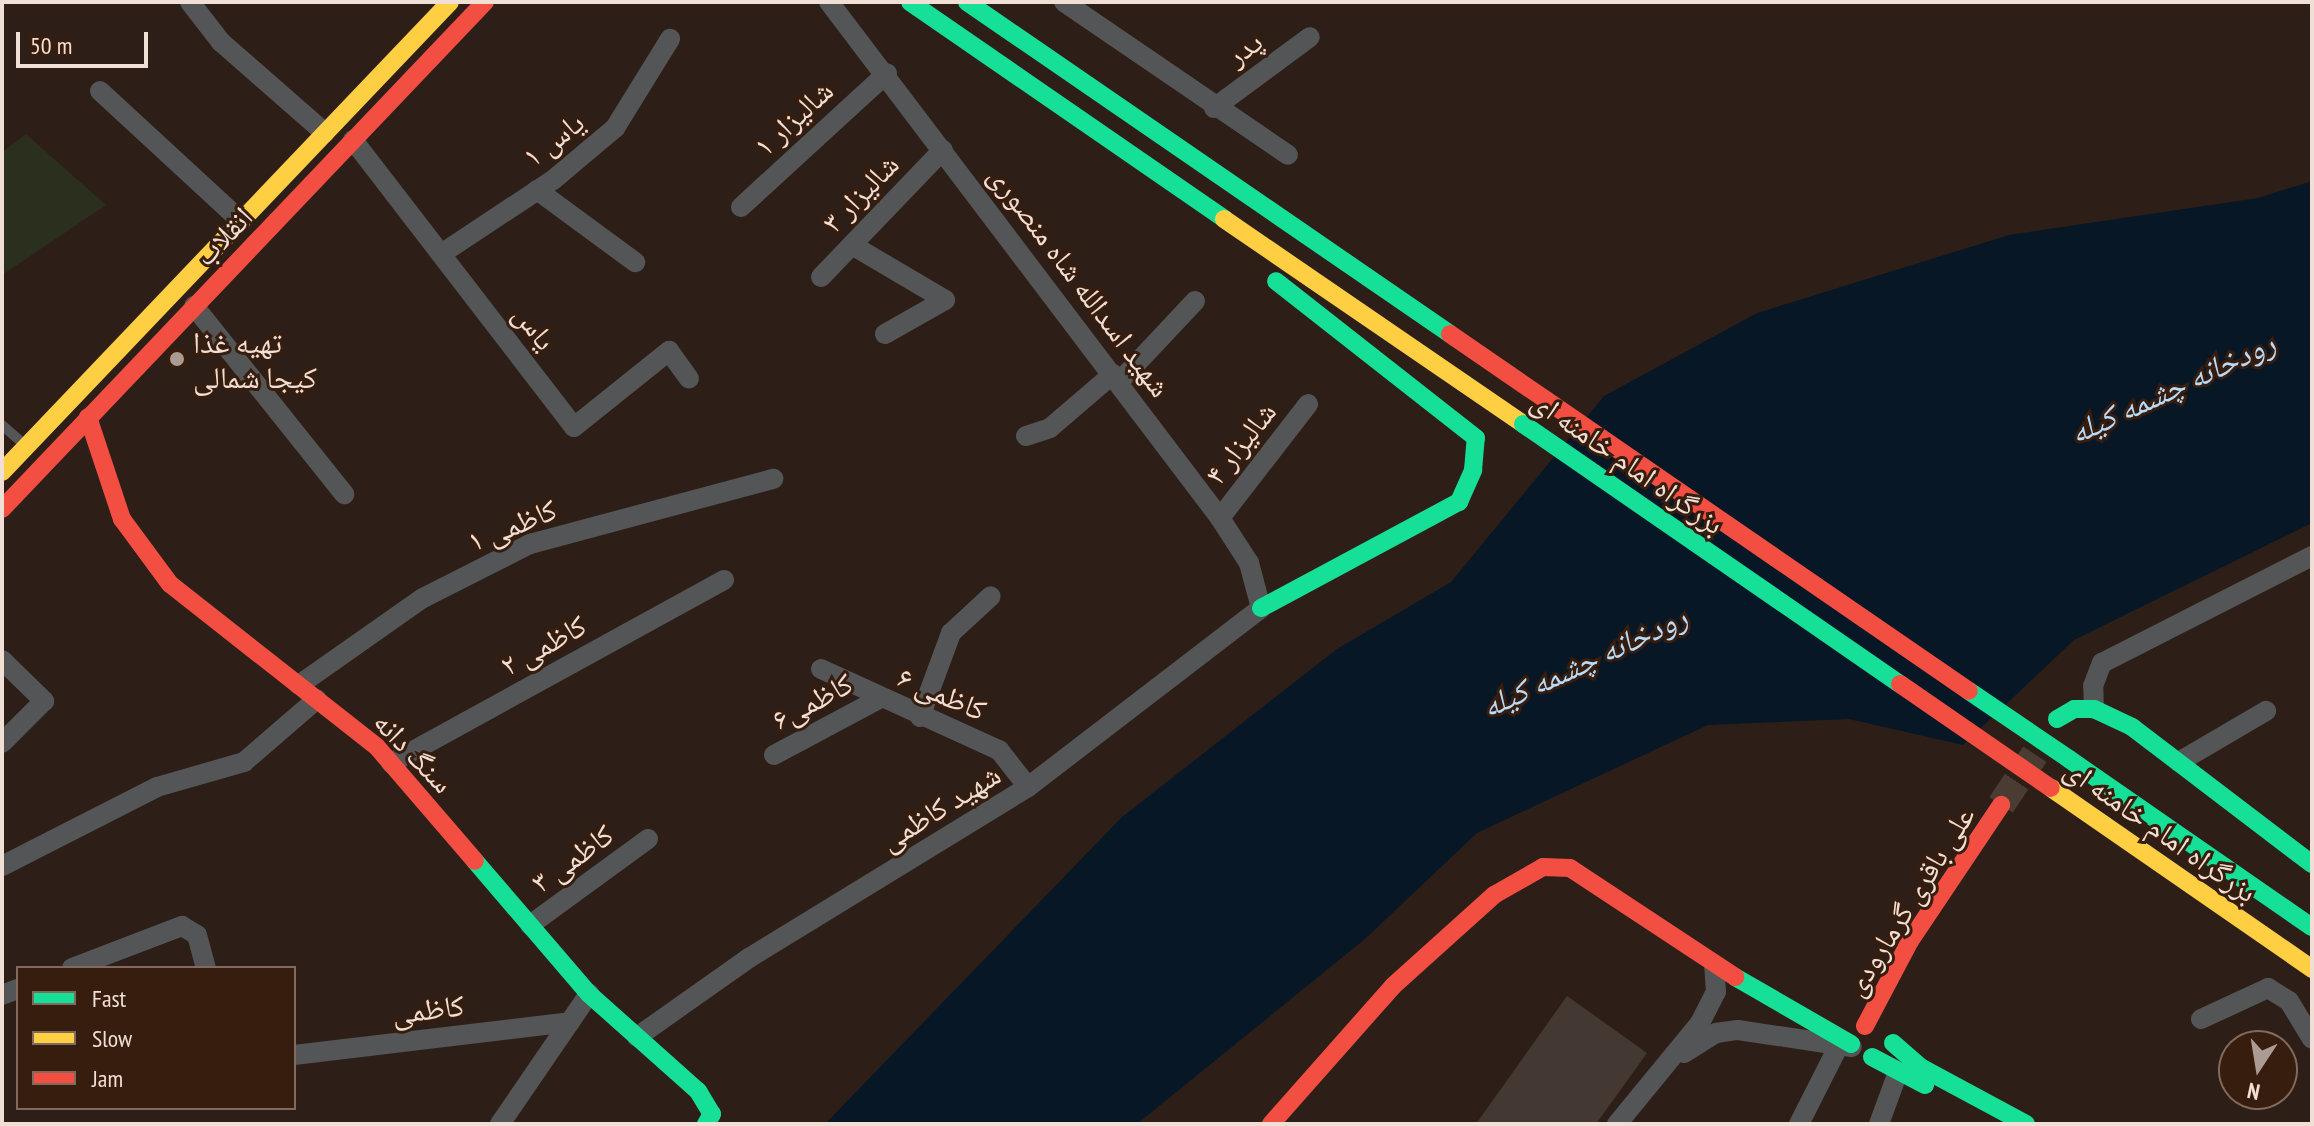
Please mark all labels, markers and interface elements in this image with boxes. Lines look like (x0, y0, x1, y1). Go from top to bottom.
scale bar (20, 16, 152, 66)
street label: پدر (1219, 23, 1269, 73)
text: 50 m (30, 30, 72, 61)
street label: شالیزار ۱ (746, 72, 840, 164)
street label: یاس ۱ (515, 104, 591, 174)
street label: شالیزار ۳ (814, 146, 906, 240)
street label: شهید اسدالله شاه منصوری (981, 158, 1179, 404)
street label: انقلاب (186, 199, 260, 273)
street label: یاس (506, 297, 564, 357)
water label: رودخانه چشمه کیله (2063, 323, 2281, 451)
place label: تهیه غذا کیجا شمالی (193, 324, 317, 394)
marker: تهیه غذا کیجا شمالی (168, 350, 186, 368)
street label: بزرگراه امام خامنه ای (1525, 382, 1731, 542)
street label: شالیزار ۴ (1197, 394, 1283, 492)
street label: کاظمی ۱ (462, 491, 562, 559)
water label: رودخانه چشمه کیله (1475, 597, 1693, 725)
street label: کاظمی ۲ (494, 607, 592, 683)
street label: کاظمی ۶ (892, 658, 992, 728)
street label: کاظمی۶ (765, 665, 859, 737)
street label: سنگ دانه (366, 704, 462, 800)
street label: بزرگراه امام خامنه ای (2058, 750, 2264, 910)
street label: شهید کاظمی (873, 756, 1007, 858)
street label: علی باقری گرمارودی (1836, 799, 1982, 1003)
street label: کاظمی ۳ (524, 816, 620, 900)
legend (16, 966, 296, 1110)
text: Fast (92, 983, 126, 1014)
street label: کاظمی (390, 987, 466, 1031)
text: Slow (92, 1023, 132, 1054)
north arrow (2218, 1030, 2298, 1110)
text: Jam (92, 1063, 123, 1094)
text: N (2245, 1077, 2262, 1106)

